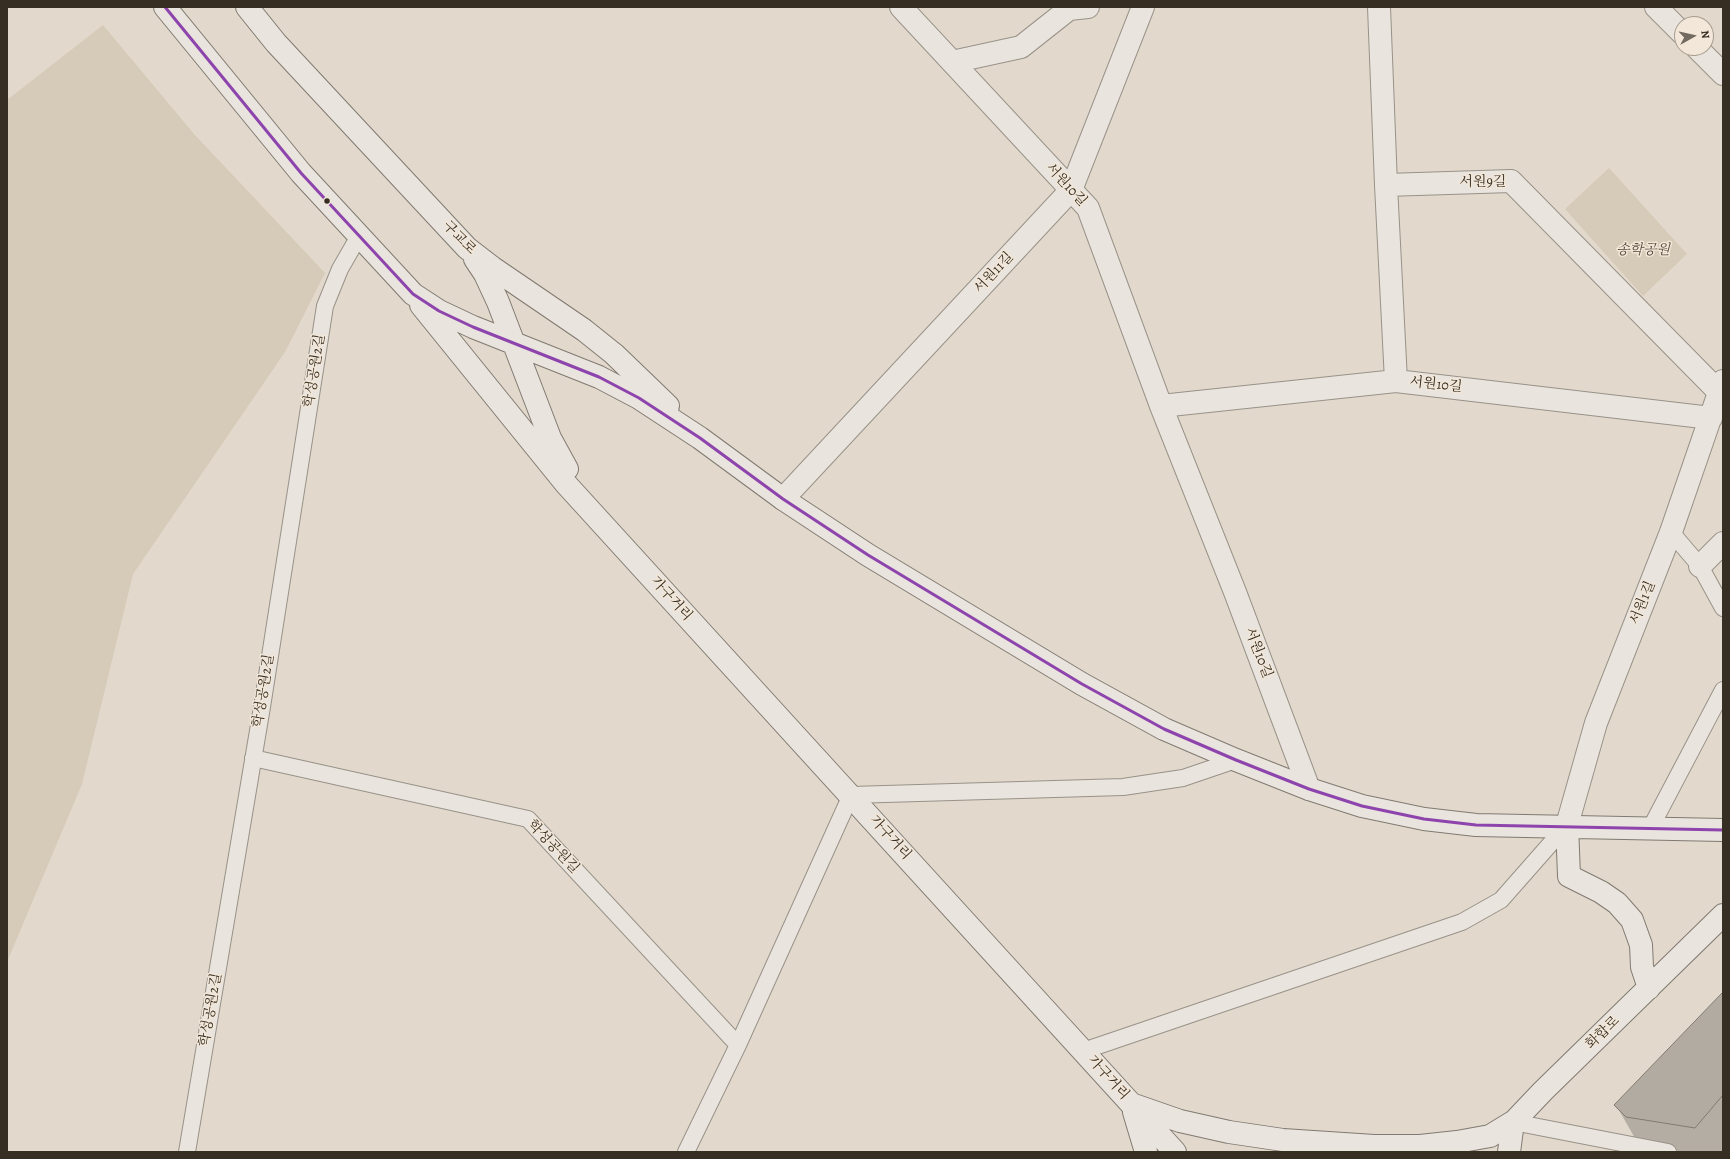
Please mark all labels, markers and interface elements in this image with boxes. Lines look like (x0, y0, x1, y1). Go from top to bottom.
north arrow (1674, 16, 1714, 56)
text: N (1697, 29, 1713, 39)
street label: 서원10길 (1042, 160, 1090, 210)
street label: 서원9길 (1460, 175, 1506, 191)
unlabelled marker (322, 196, 332, 206)
street label: 구교로 (439, 218, 479, 258)
park label: 송학공원 (1616, 243, 1670, 259)
street label: 서원11길 (971, 249, 1017, 297)
street label: 학성공원2길 (301, 333, 329, 409)
street label: 서원10길 (1409, 374, 1463, 396)
street label: 가구거리 (647, 573, 695, 625)
street label: 서원1길 (1627, 579, 1659, 627)
street label: 서원10길 (1241, 625, 1275, 681)
street label: 학성공원2길 (250, 653, 278, 729)
street label: 가구거리 (866, 812, 914, 864)
street label: 학성공원길 (523, 817, 583, 877)
street label: 학성공원2길 (196, 972, 226, 1048)
street label: 화합로 (1583, 1013, 1623, 1053)
street label: 가구거리 (1084, 1052, 1132, 1104)

